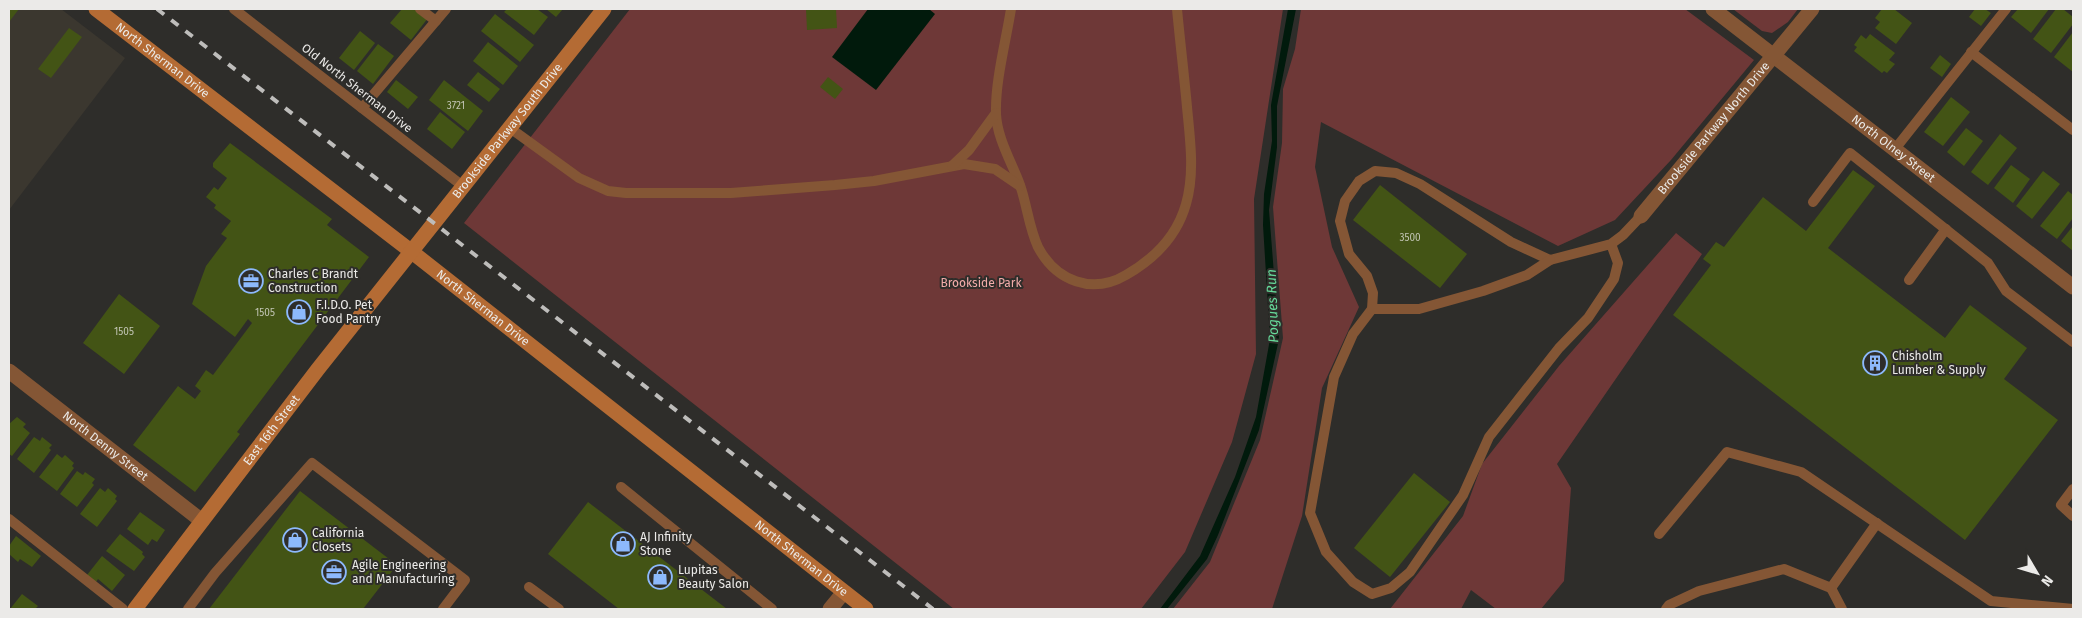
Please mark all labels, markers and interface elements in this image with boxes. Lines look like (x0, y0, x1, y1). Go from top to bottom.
street label: North Sherman Drive (113, 20, 212, 101)
street label: Old North Sherman Drive (299, 40, 415, 136)
street label: Brookside Parkway North Drive (1655, 59, 1772, 197)
street label: Brookside Parkway South Drive (449, 61, 565, 201)
house number: 3721 (447, 100, 465, 112)
street label: North Olney Street (1849, 112, 1938, 185)
house number: 3500 (1399, 232, 1421, 244)
place label: Charles C Brandt Construction (268, 267, 359, 295)
street label: North Sherman Drive (434, 267, 532, 349)
office icon: Charles C Brandt Construction (238, 268, 264, 294)
water label: Pogues Run (1263, 269, 1282, 343)
park label: Brookside Park (940, 276, 1022, 290)
place label: F.I.D.O. Pet Food Pantry (316, 298, 381, 326)
shop icon: F.I.D.O. Pet Food Pantry (286, 299, 312, 325)
house number: 1505 (255, 307, 275, 319)
house number: 1505 (114, 326, 134, 338)
place label: Chisholm Lumber & Supply (1892, 349, 1986, 377)
building icon: Chisholm Lumber & Supply (1862, 350, 1888, 376)
street label: East 16th Street (240, 392, 303, 468)
street label: North Denny Street (60, 408, 151, 484)
street label: North Sherman Drive (752, 517, 851, 599)
place label: California Closets (312, 526, 364, 554)
shop icon: California Closets (282, 527, 308, 553)
place label: AJ Infinity Stone (640, 530, 692, 558)
shop icon: AJ Infinity Stone (610, 531, 636, 557)
north arrow (2012, 548, 2062, 598)
place label: Agile Engineering and Manufacturing (352, 558, 455, 586)
office icon: Agile Engineering and Manufacturing (321, 559, 347, 585)
place label: Lupitas Beauty Salon (678, 563, 749, 591)
shop icon: Lupitas Beauty Salon (647, 564, 673, 590)
text: N (2037, 572, 2056, 590)

